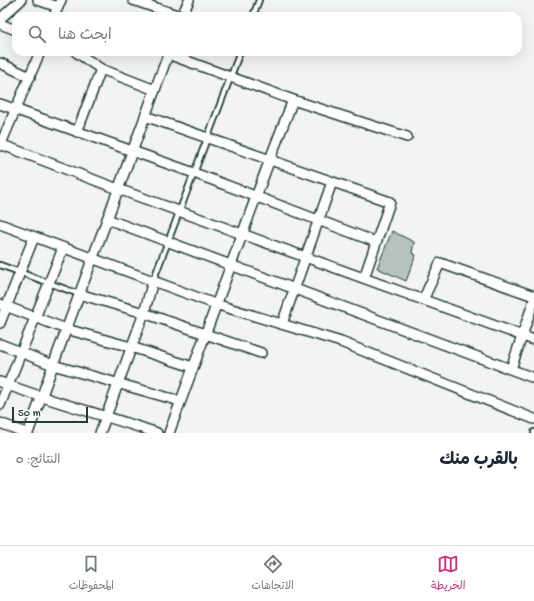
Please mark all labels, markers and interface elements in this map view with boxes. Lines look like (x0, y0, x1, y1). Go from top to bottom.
search box (12, 12, 522, 56)
icon: search (26, 23, 48, 45)
text: ابحث هنا (58, 27, 112, 45)
scale bar (12, 405, 88, 424)
text: 50 m (18, 408, 40, 420)
text: بالقرب منك (439, 451, 518, 471)
text: النتائج: 0 (16, 453, 61, 468)
tab: المحفوظات (69, 553, 114, 595)
tab: الاتجاهات (251, 553, 294, 595)
tab: الخريطة (431, 553, 465, 595)

